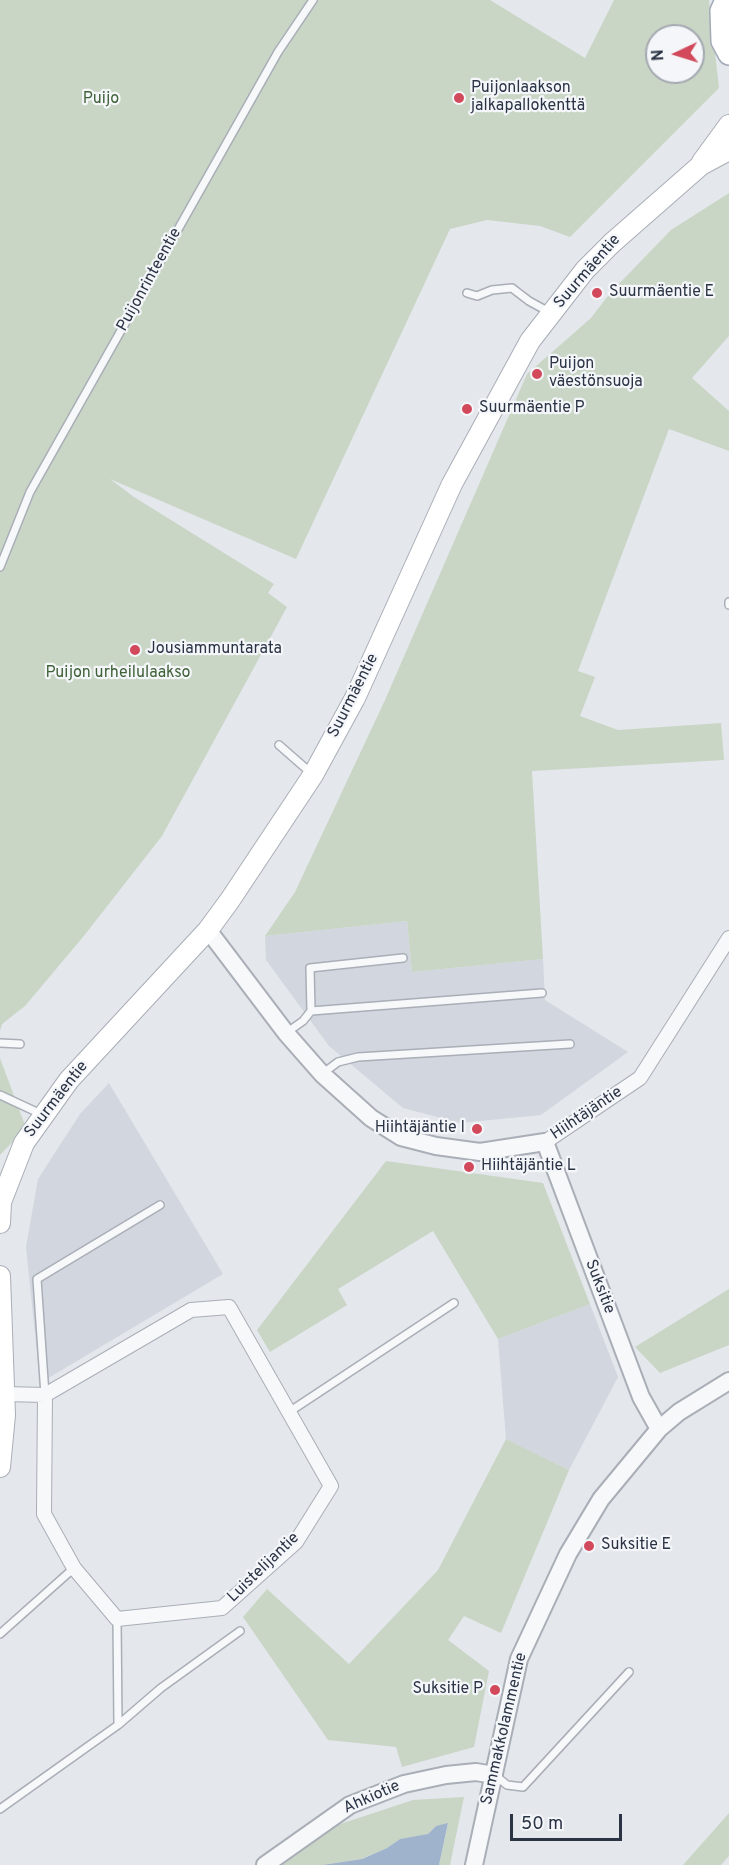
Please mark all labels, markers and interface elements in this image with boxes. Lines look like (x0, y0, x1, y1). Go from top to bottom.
north arrow (645, 24, 705, 84)
text: N (649, 49, 669, 62)
place label: Puijonlaakson jalkapallokenttä (471, 79, 585, 117)
park label: Puijo (83, 90, 119, 110)
marker: Puijonlaakson jalkapallokenttä (452, 91, 466, 105)
street label: Puijonrinteentie (114, 225, 186, 335)
street label: Suurmäentie (551, 231, 625, 313)
place label: Suurmäentie E (609, 283, 714, 303)
marker: Suurmäentie E (590, 286, 604, 300)
place label: Puijon väestönsuoja (549, 355, 643, 393)
marker: Puijon väestönsuoja (530, 367, 544, 381)
place label: Suurmäentie P (479, 399, 585, 419)
marker: Suurmäentie P (460, 402, 474, 416)
place label: Jousiammuntarata (147, 640, 282, 660)
marker: Jousiammuntarata (128, 643, 142, 657)
street label: Suurmäentie (325, 651, 383, 741)
park label: Puijon urheilulaakso (45, 664, 191, 684)
street label: Suurmäentie (21, 1058, 93, 1142)
street label: Hiihtäjäntie (548, 1083, 626, 1145)
place label: Hiihtäjäntie I (375, 1119, 465, 1139)
marker: Hiihtäjäntie I (470, 1122, 484, 1136)
place label: Hiihtäjäntie L (481, 1157, 576, 1177)
marker: Hiihtäjäntie L (462, 1160, 476, 1174)
street label: Suksitie (580, 1257, 618, 1317)
street label: Luistelijantie (224, 1529, 304, 1607)
place label: Suksitie E (601, 1536, 671, 1556)
marker: Suksitie E (582, 1539, 596, 1553)
street label: Sammakkolammentie (478, 1651, 532, 1807)
place label: Suksitie P (412, 1680, 483, 1700)
marker: Suksitie P (488, 1683, 502, 1697)
street label: Ahkiotie (341, 1777, 403, 1819)
scale bar (513, 1802, 626, 1840)
text: 50 m (521, 1813, 563, 1836)

